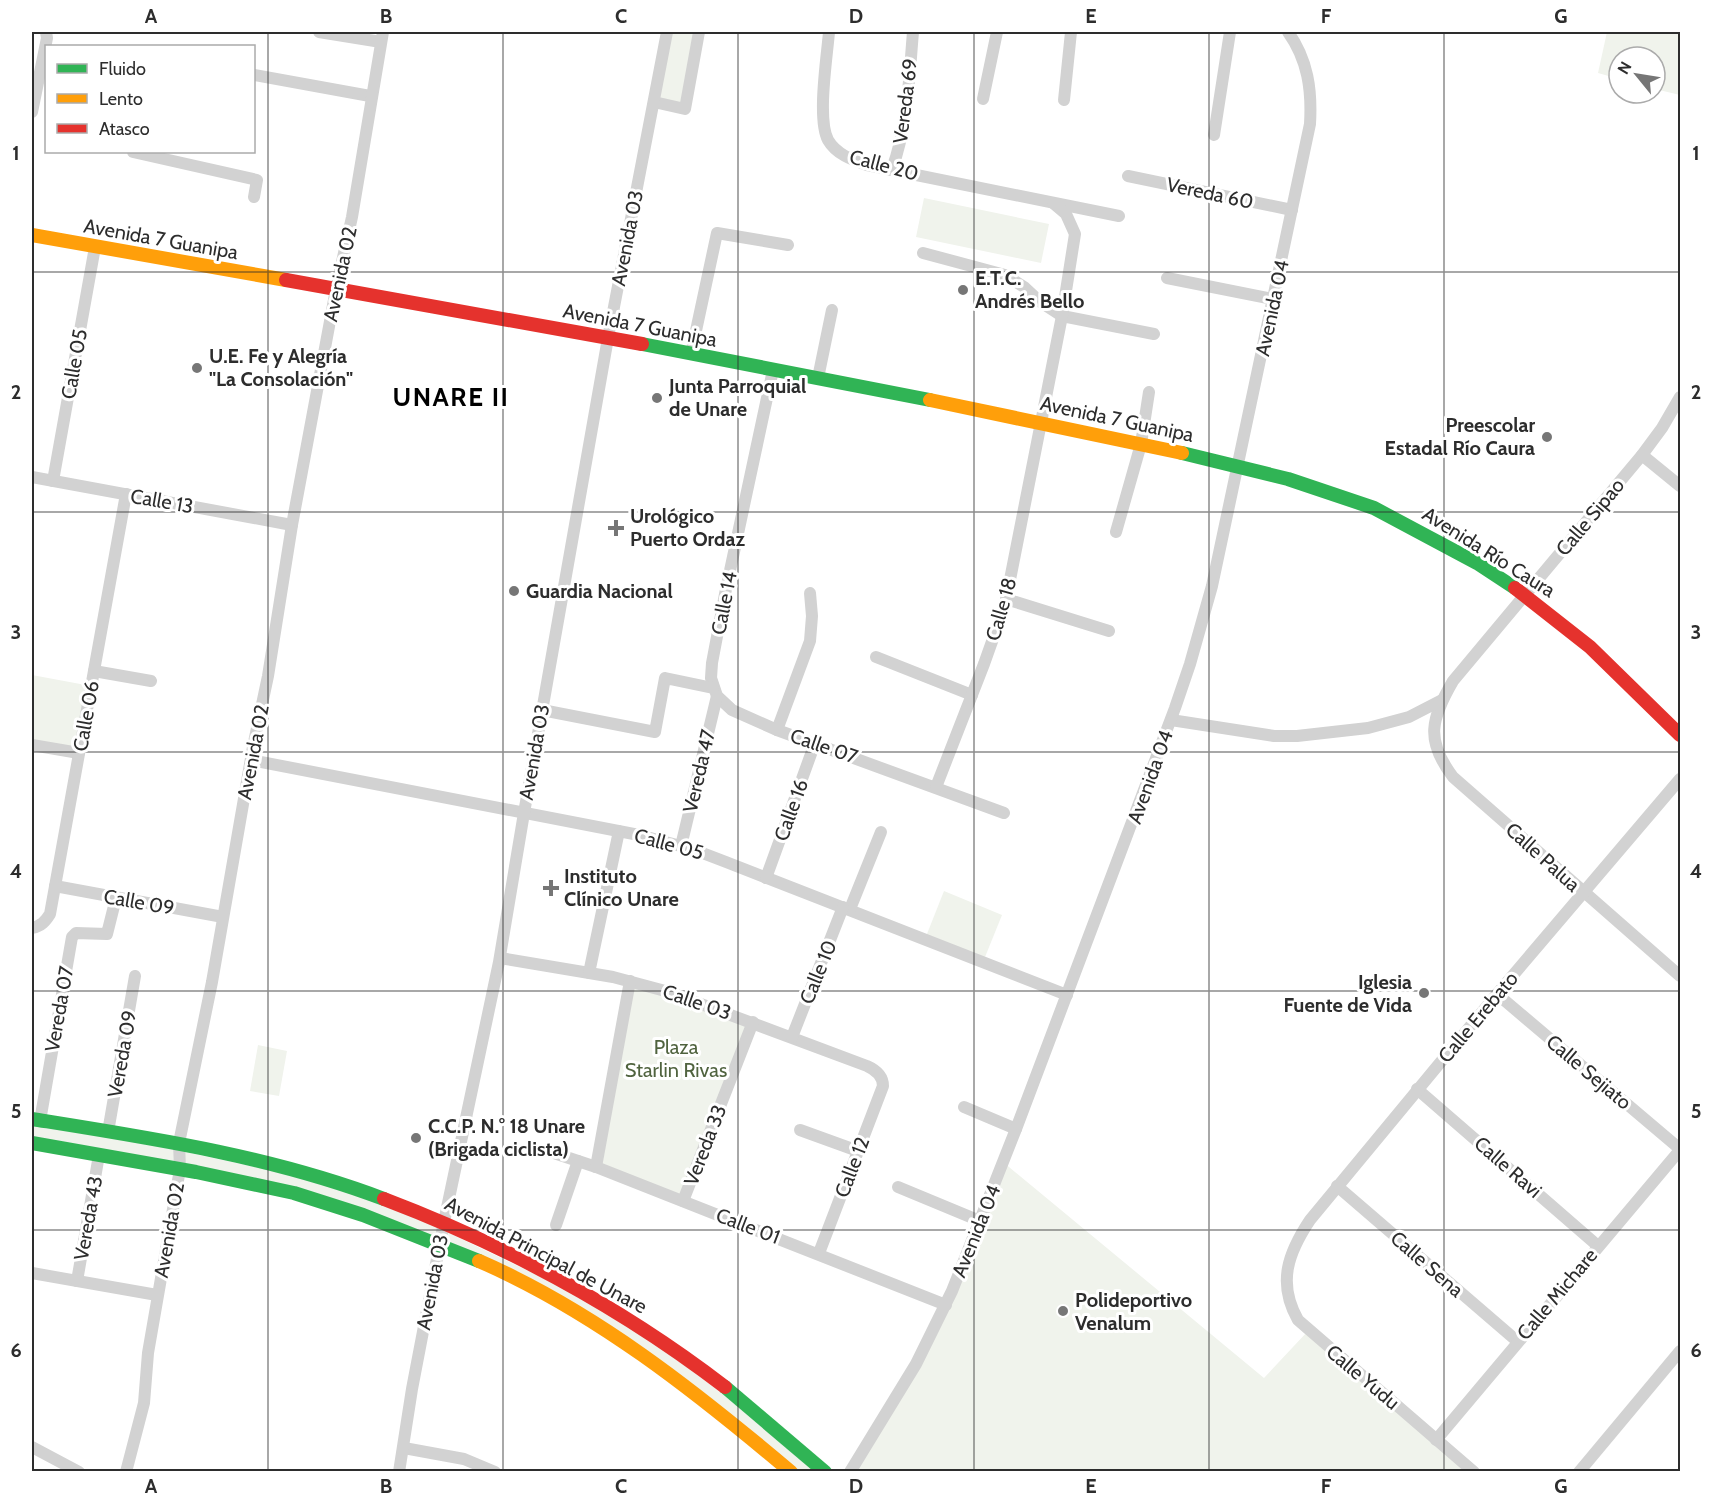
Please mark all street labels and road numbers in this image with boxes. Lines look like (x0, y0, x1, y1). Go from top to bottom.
street label: Vereda 69 (888, 57, 922, 145)
street label: Calle 20 (847, 144, 921, 186)
street label: Vereda 60 (1164, 172, 1256, 214)
street label: Avenida 03 (606, 188, 648, 288)
street label: Avenida 7 Guanipa (82, 214, 240, 264)
street label: Avenida 02 (318, 224, 362, 324)
street label: Avenida 04 (1250, 257, 1294, 358)
street label: Avenida 7 Guanipa (561, 298, 719, 352)
street label: Calle 05 (56, 327, 92, 401)
street label: Avenida 7 Guanipa (1038, 391, 1196, 447)
street label: Calle Sipao (1551, 473, 1629, 561)
street label: Calle 13 (129, 484, 195, 518)
street label: Avenida Río Caura (1418, 502, 1560, 603)
street label: Calle 14 (706, 569, 742, 637)
street label: Calle 18 (981, 575, 1021, 643)
street label: Calle 06 (68, 679, 104, 753)
street label: Avenida 02 (232, 702, 274, 802)
street label: Avenida 03 (514, 702, 554, 802)
street label: Calle 07 (787, 723, 861, 769)
street label: Vereda 47 (678, 727, 720, 815)
street label: Avenida 04 (1122, 727, 1178, 827)
street label: Calle 16 (769, 776, 813, 844)
street label: Calle Palua (1501, 817, 1585, 897)
street label: Calle 05 (632, 823, 706, 865)
street label: Calle 09 (102, 884, 176, 920)
street label: Calle 10 (794, 937, 842, 1007)
street label: Vereda 07 (40, 964, 78, 1054)
street label: Calle Erebato (1433, 967, 1523, 1067)
street label: Calle 03 (660, 979, 734, 1025)
street label: Vereda 09 (103, 1009, 141, 1099)
street label: Calle Sejiato (1542, 1030, 1636, 1114)
street label: Vereda 33 (679, 1101, 731, 1189)
street label: Calle Ravi (1469, 1131, 1547, 1203)
street label: Calle 12 (830, 1133, 874, 1201)
street label: Vereda 43 (69, 1174, 107, 1262)
street label: Avenida 02 (149, 1180, 189, 1280)
street label: Avenida 04 (947, 1181, 1006, 1281)
street label: Avenida Principal de Unare (441, 1191, 651, 1319)
street label: Calle 01 (713, 1203, 783, 1249)
street label: Calle Sena (1386, 1226, 1469, 1302)
street label: Avenida 03 (411, 1232, 453, 1332)
street label: Calle Michare (1512, 1243, 1602, 1345)
street label: Calle Yudu (1322, 1339, 1404, 1415)

